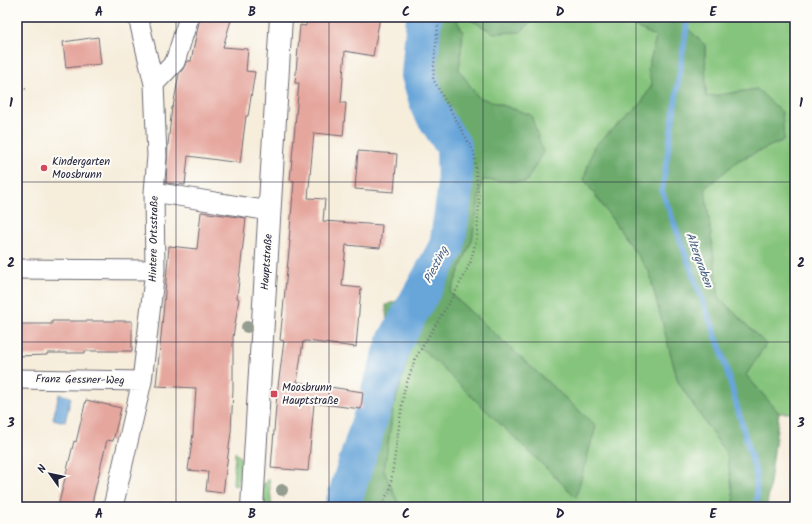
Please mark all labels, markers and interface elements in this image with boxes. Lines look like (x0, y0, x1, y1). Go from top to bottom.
text: A (95, 2, 103, 23)
text: B (248, 2, 256, 23)
text: C (402, 2, 410, 23)
text: D (556, 2, 565, 23)
text: E (709, 2, 717, 23)
text: 1 (9, 93, 13, 114)
text: 1 (799, 93, 803, 114)
place label: Kindergarten Moosbrunn (52, 153, 110, 184)
marker: Kindergarten Moosbrunn (39, 163, 49, 173)
street label: Hintere Ortsstraße (144, 196, 164, 282)
water label: Altergraben (680, 230, 718, 292)
street label: Hauptstraße (256, 233, 278, 291)
water label: Piesting (419, 242, 454, 287)
text: 2 (7, 253, 15, 274)
text: 2 (797, 253, 805, 274)
street label: Franz Gessner-Weg (35, 370, 125, 390)
place label: Moosbrunn Hauptstraße (282, 379, 339, 410)
marker: Moosbrunn Hauptstraße (269, 389, 279, 399)
text: 3 (6, 413, 15, 434)
text: 3 (796, 413, 805, 434)
north arrow (30, 454, 70, 494)
text: N (33, 461, 52, 477)
text: A (95, 504, 103, 524)
text: B (248, 504, 256, 524)
text: C (402, 504, 410, 524)
text: D (556, 504, 565, 524)
text: E (709, 504, 717, 524)

